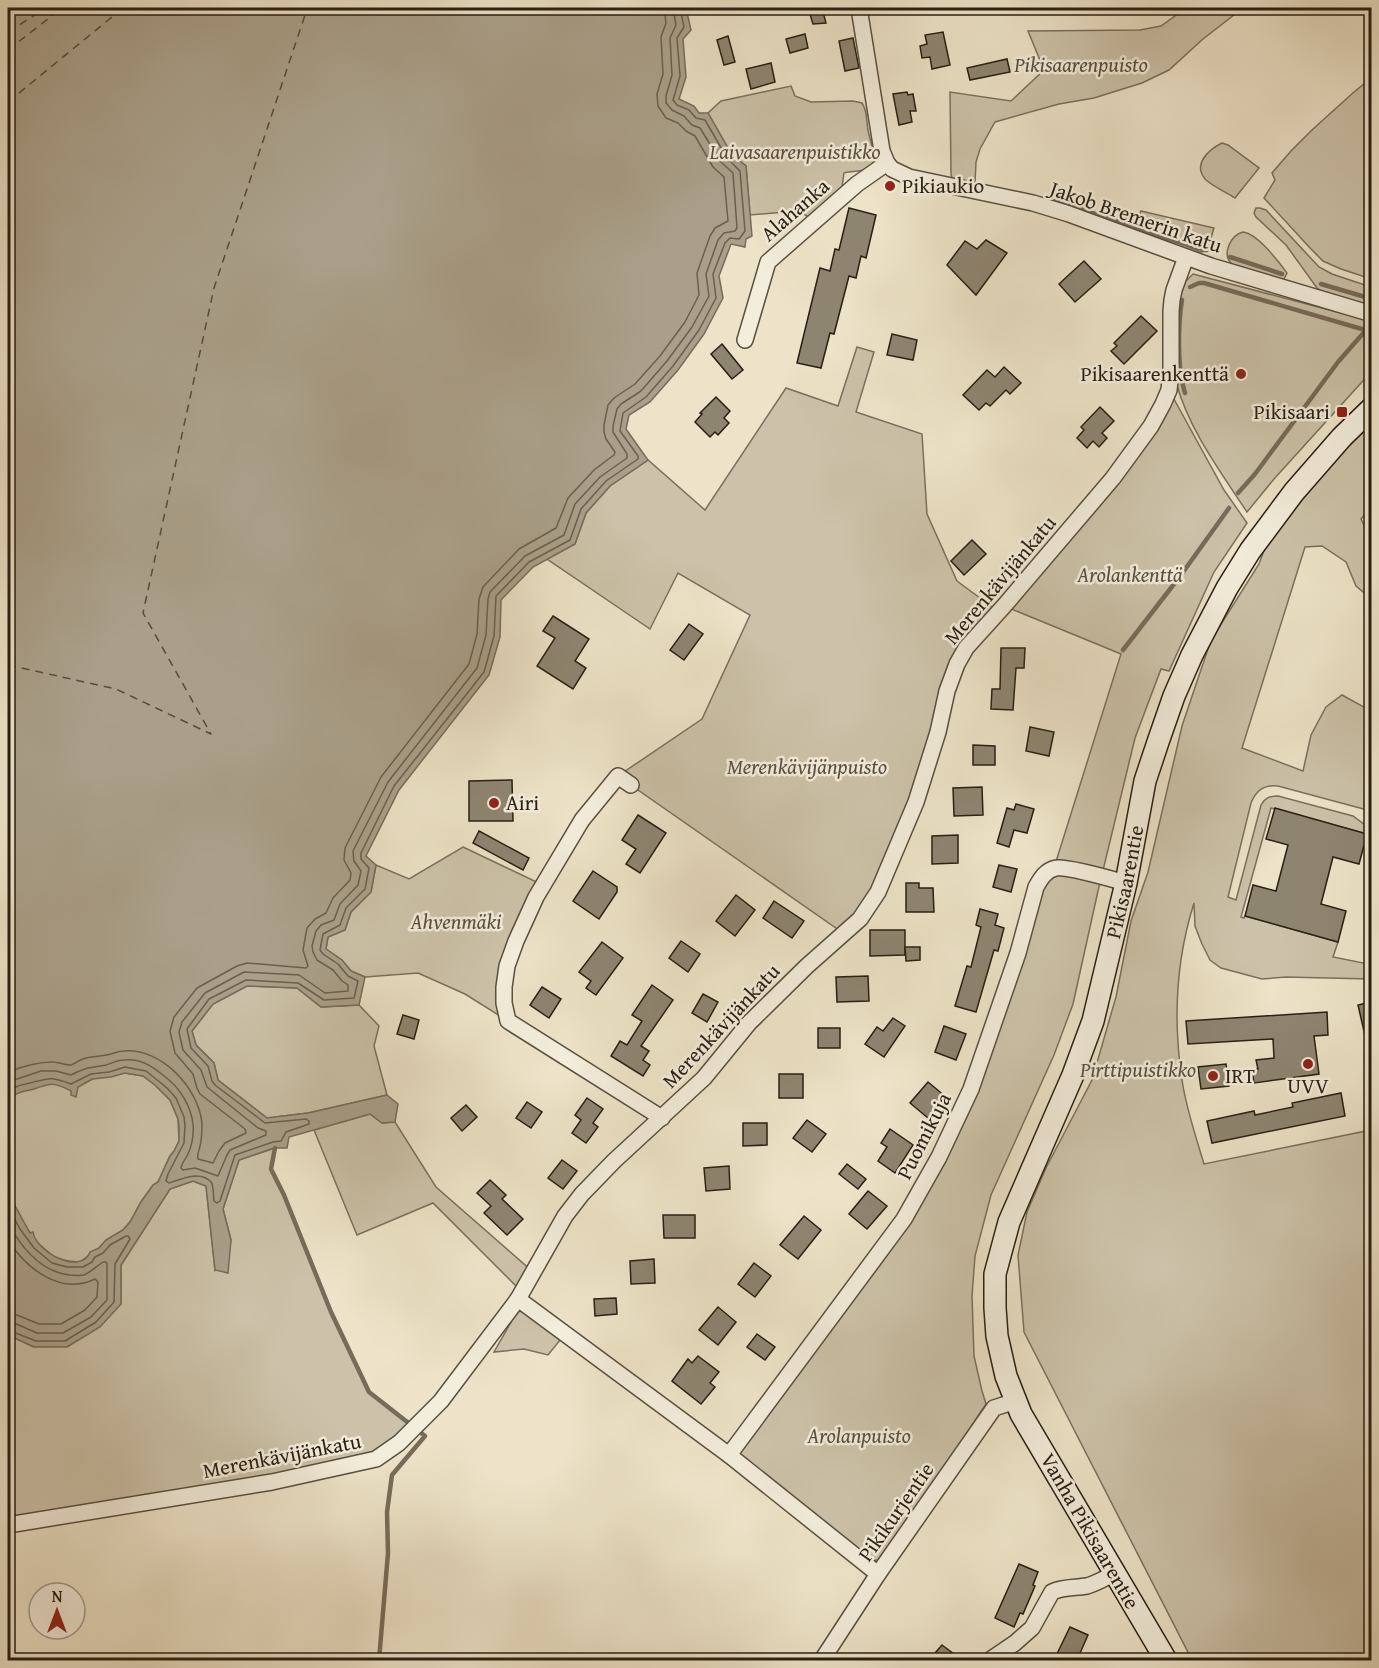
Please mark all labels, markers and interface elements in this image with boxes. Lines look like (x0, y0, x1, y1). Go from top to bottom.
park label: Pikisaarenpuisto (1013, 49, 1148, 80)
park label: Laivasaarenpuistikko (708, 136, 881, 167)
place label: Pikiaukio (902, 170, 984, 201)
street label: Alahanka (753, 171, 836, 248)
street label: Jakob Bremerin katu (1043, 172, 1227, 261)
marker: Pikiaukio (883, 179, 897, 193)
place label: Pikisaarenkenttä (1080, 358, 1229, 389)
marker: Pikisaarenkenttä (1234, 367, 1248, 381)
place label: Pikisaari (1254, 396, 1330, 427)
marker: Pikisaari (1335, 405, 1349, 419)
street label: Merenkävijänkatu (936, 508, 1064, 651)
park label: Arolankenttä (1076, 559, 1183, 590)
park label: Merenkävijänpuisto (727, 751, 887, 782)
place label: Airi (506, 787, 539, 818)
marker: Airi (487, 796, 501, 810)
street label: Pikisaarentie (1097, 822, 1151, 942)
park label: Ahvenmäki (409, 906, 502, 937)
street label: Merenkävijänkatu (654, 956, 787, 1095)
park label: Pirttipuistikko (1079, 1054, 1196, 1085)
marker: UVV (1301, 1057, 1315, 1071)
place label: IRT (1225, 1060, 1255, 1091)
marker: IRT (1206, 1069, 1220, 1083)
place label: UVV (1287, 1070, 1329, 1101)
street label: Puomikuja (888, 1087, 959, 1185)
park label: Arolanpuisto (806, 1420, 911, 1451)
street label: Merenkävijänkatu (200, 1425, 364, 1486)
street label: Vanha Pikisaarentie (1033, 1447, 1148, 1615)
street label: Pikikurjentie (850, 1456, 941, 1568)
north arrow (27, 1581, 87, 1641)
text: N (52, 1584, 63, 1608)

